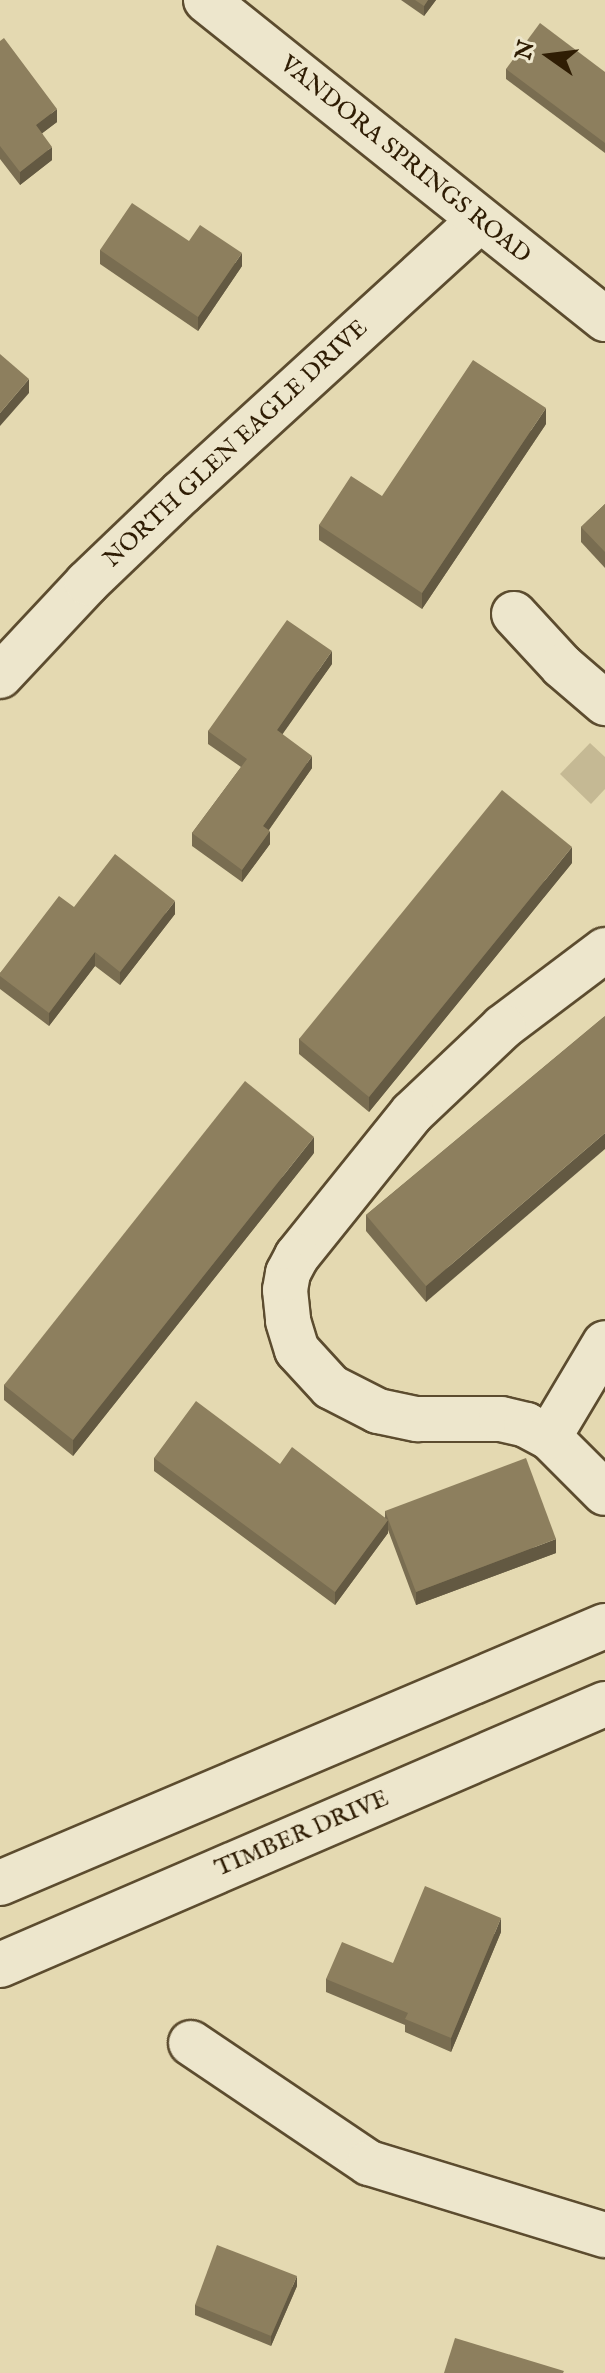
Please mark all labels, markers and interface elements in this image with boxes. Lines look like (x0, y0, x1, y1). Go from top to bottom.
north arrow (509, 16, 589, 96)
street label: VANDORA SPRINGS ROAD (274, 50, 536, 270)
street label: NORTH GLEN EAGLE DRIVE (98, 314, 374, 574)
street label: TIMBER DRIVE (211, 1784, 393, 1884)

